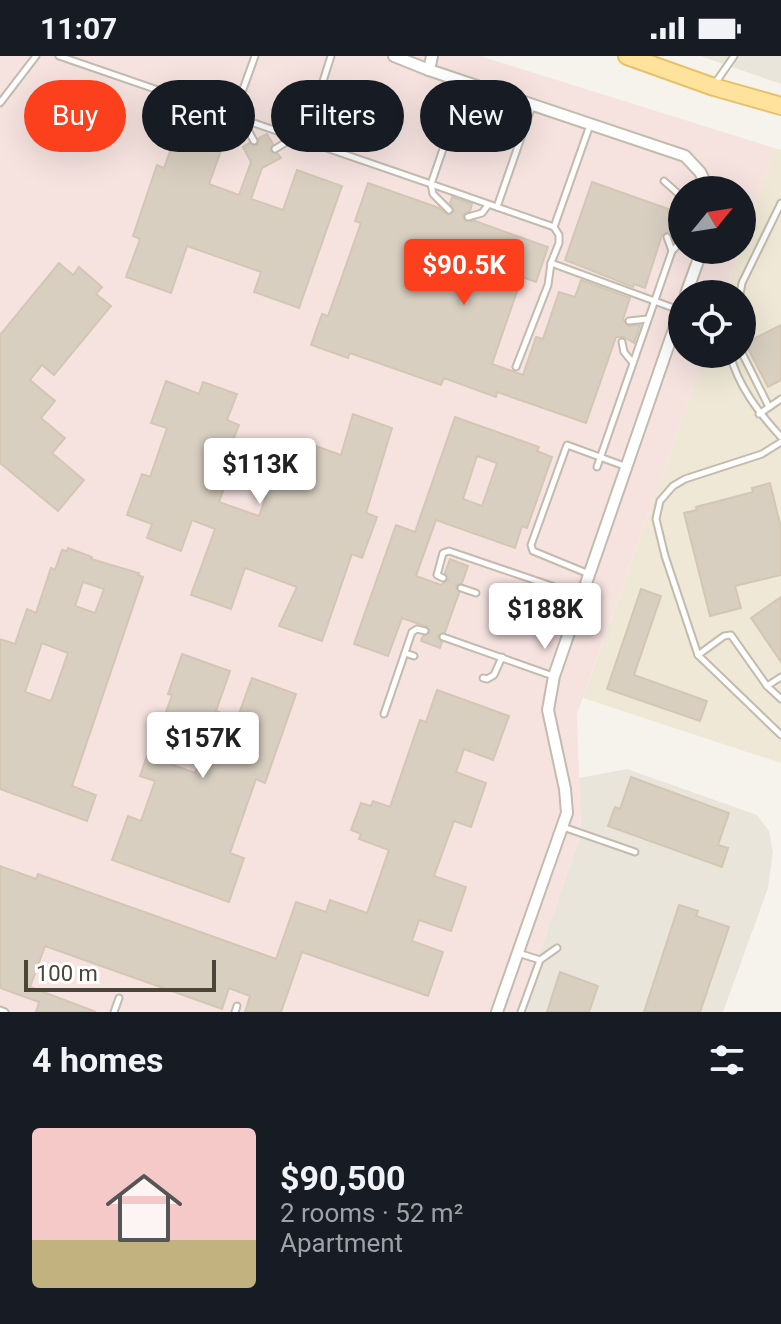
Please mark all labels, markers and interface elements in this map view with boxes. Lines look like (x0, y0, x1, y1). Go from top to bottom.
text: 11:07 (40, 11, 117, 46)
chip: Buy (24, 80, 126, 152)
chip: Rent (142, 80, 255, 152)
chip: Filters (271, 80, 404, 152)
chip: New (420, 80, 532, 152)
north arrow (668, 176, 756, 264)
map controls (668, 176, 756, 368)
pin: $90.5K (399, 239, 529, 307)
text: $90.5K (422, 250, 506, 280)
button: locate (668, 280, 756, 368)
pin: $113K (204, 438, 316, 506)
text: $113K (222, 449, 298, 479)
pin: $188K (489, 583, 601, 651)
text: $188K (507, 594, 583, 624)
pin: $157K (147, 712, 259, 780)
text: $157K (165, 723, 241, 753)
scale bar (24, 956, 216, 992)
text: 100 m (36, 961, 98, 986)
icon: filters (705, 1038, 749, 1082)
text: 4 homes (32, 1040, 163, 1080)
text: $90,500 (280, 1158, 405, 1198)
icon: home (96, 1160, 192, 1256)
text: 2 rooms · 52 m² (280, 1198, 463, 1228)
text: Apartment (280, 1228, 403, 1258)

